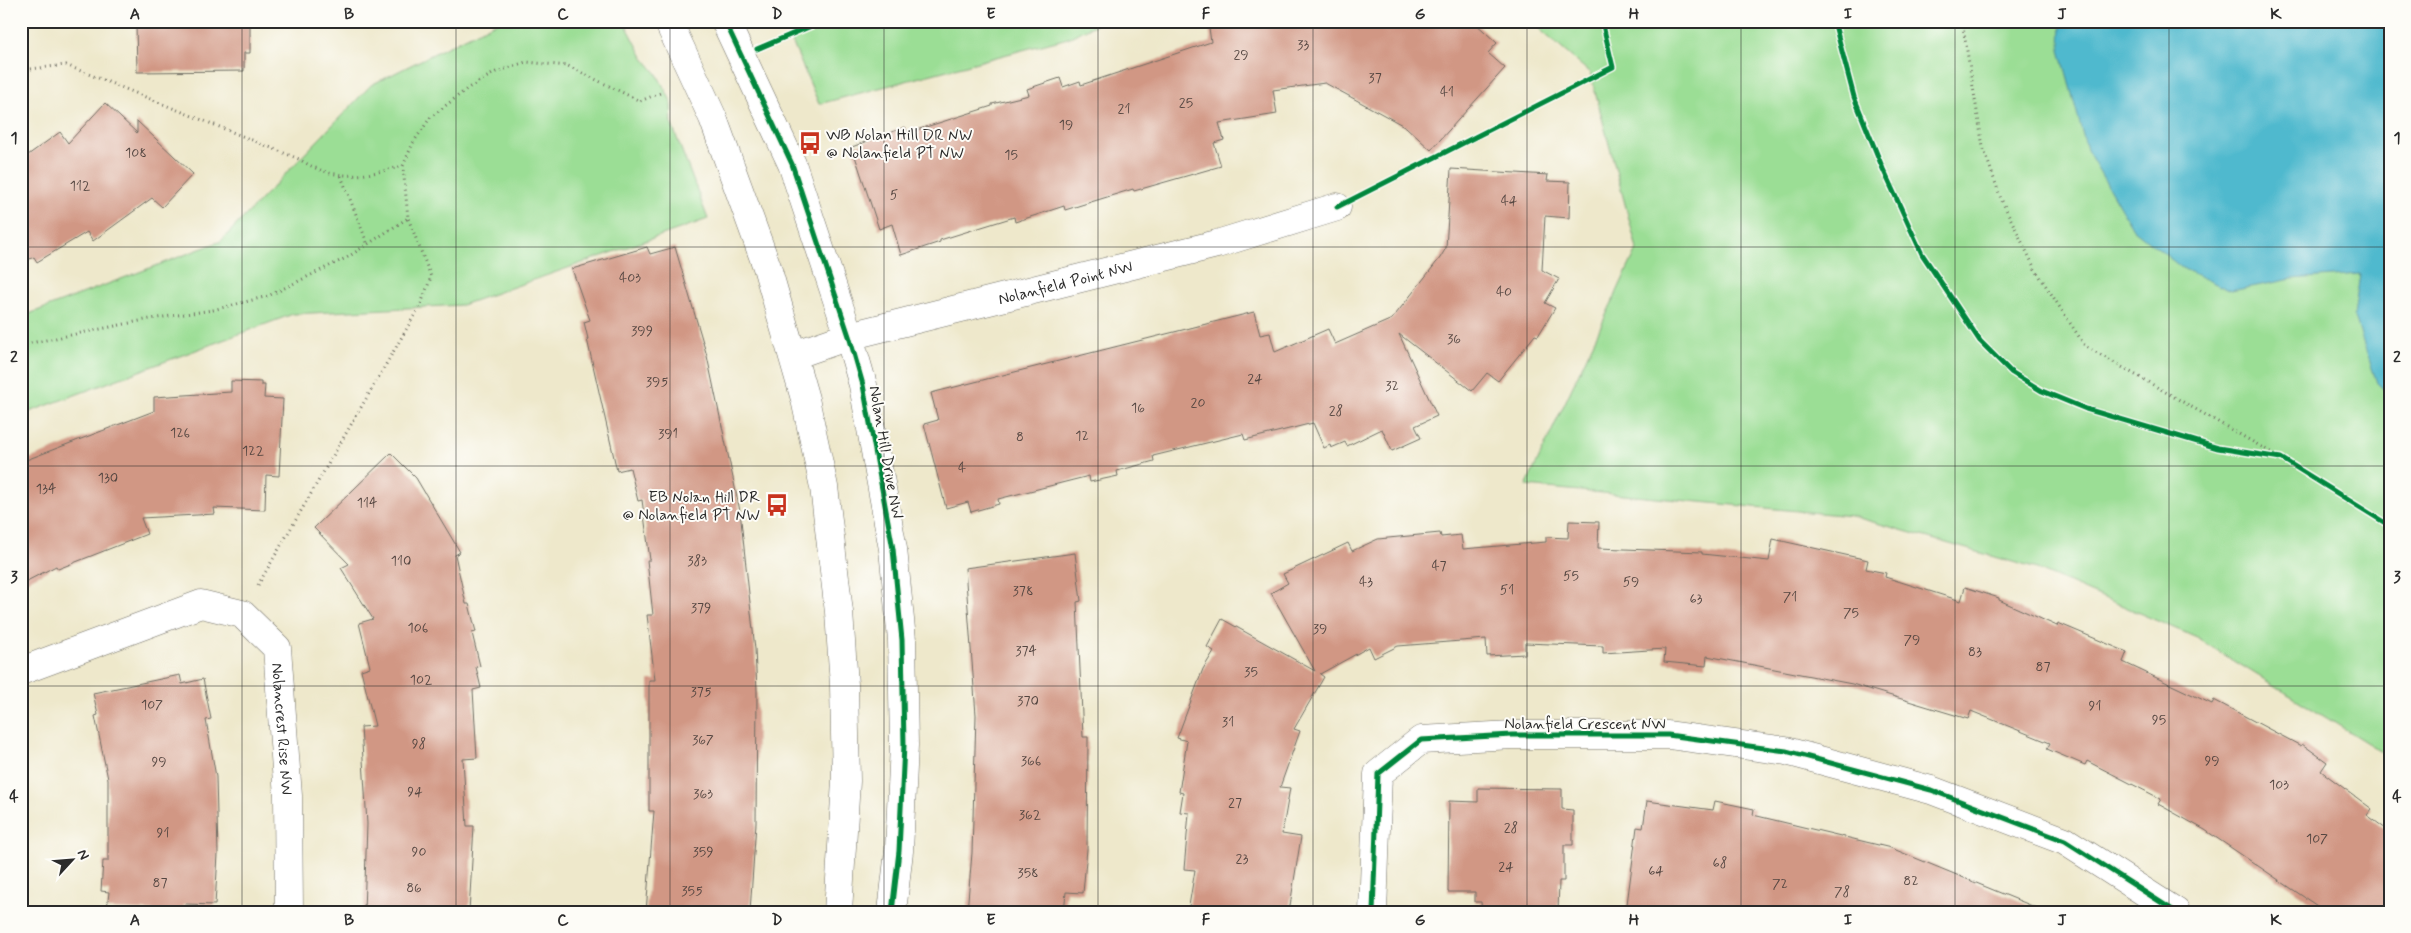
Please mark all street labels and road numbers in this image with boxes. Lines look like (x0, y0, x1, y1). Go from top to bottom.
street label: Nolanfield Point NW (996, 257, 1135, 310)
street label: Nolan Hill Drive NW (864, 384, 908, 520)
street label: Nolancrest Rise NW (266, 662, 297, 796)
street label: Nolanfield Crescent NW (1504, 714, 1666, 735)

